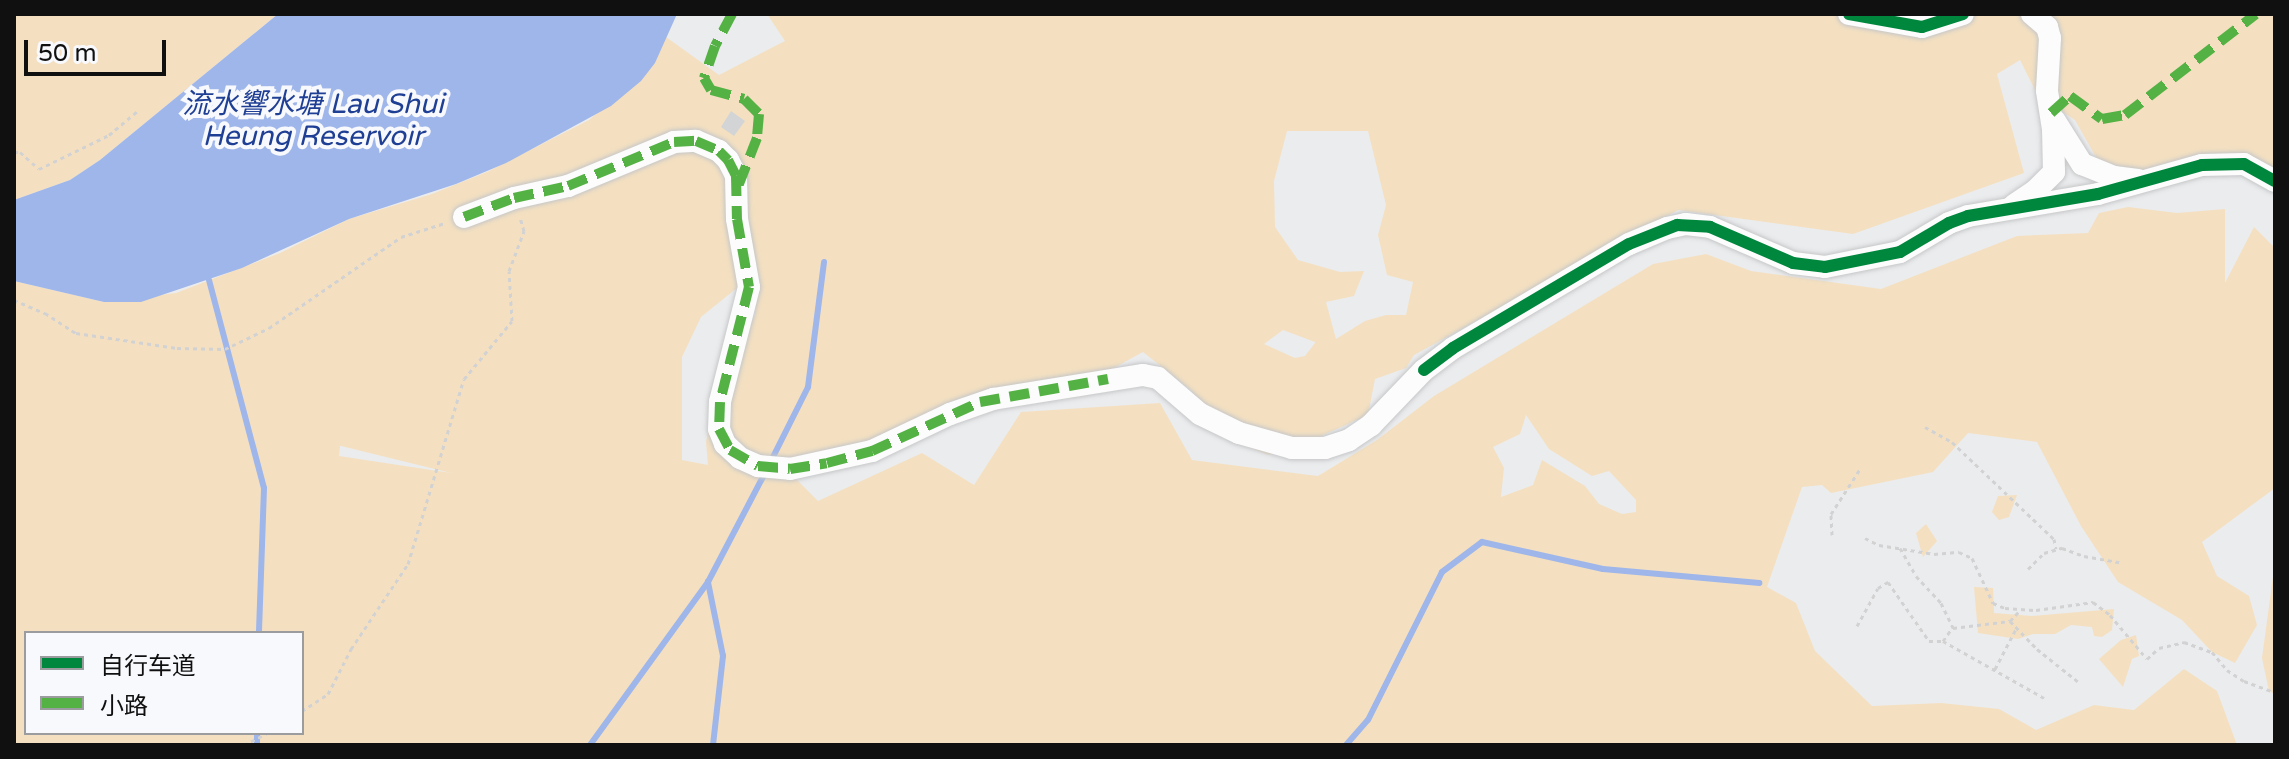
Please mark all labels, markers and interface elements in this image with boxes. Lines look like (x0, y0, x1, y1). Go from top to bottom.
scale bar (28, 24, 170, 74)
text: 50 m (38, 39, 96, 68)
water label: 流水響水塘 Lau Shui Heung Reservoir (182, 87, 444, 153)
legend (24, 631, 304, 735)
text: 自行车道 (100, 652, 196, 681)
text: 小路 (100, 692, 148, 721)

